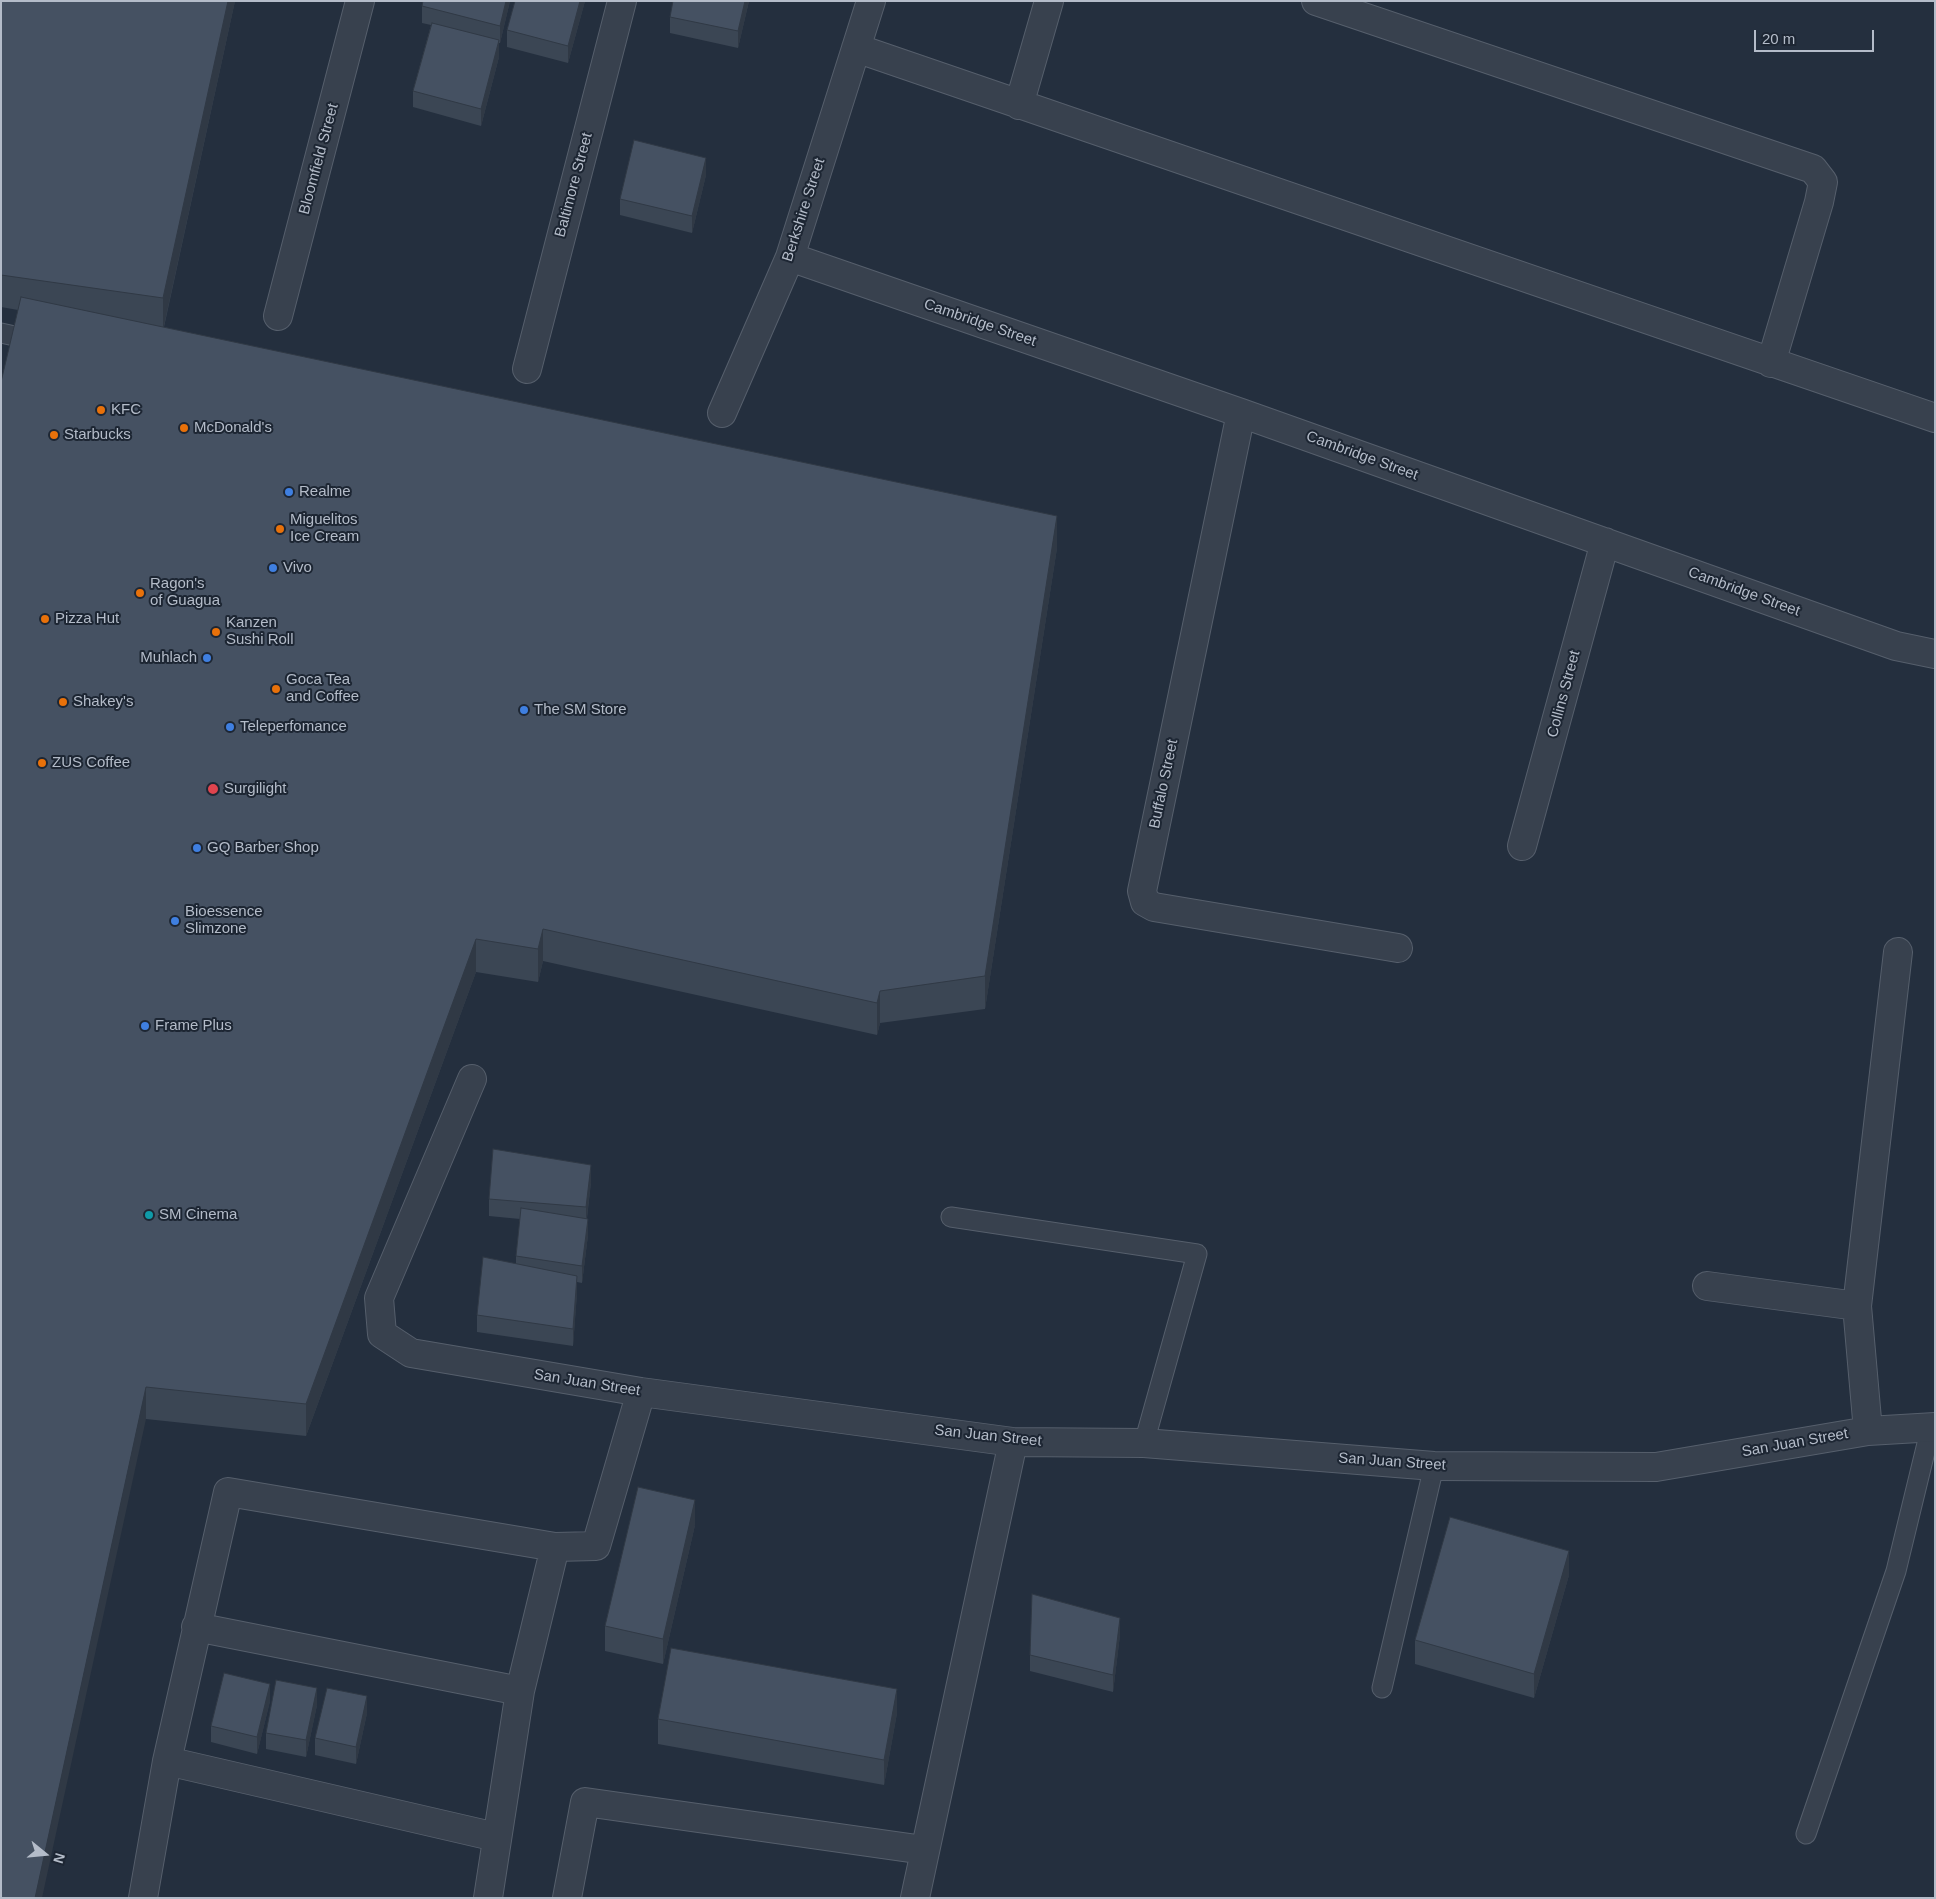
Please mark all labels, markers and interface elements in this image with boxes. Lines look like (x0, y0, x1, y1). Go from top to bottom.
scale bar (1756, 20, 1876, 52)
text: 20 m (1762, 30, 1795, 47)
street label: Bloomfield Street (296, 102, 342, 216)
street label: Baltimore Street (551, 131, 597, 239)
street label: Berkshire Street (779, 156, 829, 264)
street label: Cambridge Street (921, 295, 1039, 351)
place label: KFC (111, 401, 141, 419)
marker: KFC (95, 404, 107, 416)
place label: McDonald's (194, 419, 272, 437)
marker: McDonald's (178, 422, 190, 434)
place label: Starbucks (64, 426, 131, 444)
street label: Cambridge Street (1304, 427, 1420, 485)
marker: Starbucks (48, 429, 60, 441)
place label: Realme (299, 483, 351, 501)
marker: Realme (283, 486, 295, 498)
place label: Miguelitos Ice Cream (290, 511, 359, 546)
marker: Miguelitos Ice Cream (274, 523, 286, 535)
place label: Vivo (283, 559, 312, 577)
marker: Vivo (267, 562, 279, 574)
street label: Cambridge Street (1686, 563, 1802, 621)
place label: Ragon's of Guagua (150, 575, 220, 610)
marker: Ragon's of Guagua (134, 587, 146, 599)
place label: Pizza Hut (55, 610, 119, 628)
marker: Pizza Hut (39, 613, 51, 625)
place label: Kanzen Sushi Roll (226, 614, 294, 649)
marker: Kanzen Sushi Roll (210, 626, 222, 638)
place label: Muhlach (140, 649, 197, 667)
street label: Collins Street (1544, 649, 1584, 739)
marker: Muhlach (201, 652, 213, 664)
place label: Goca Tea and Coffee (286, 671, 359, 706)
marker: Goca Tea and Coffee (270, 683, 282, 695)
place label: Shakey's (73, 693, 133, 711)
marker: Shakey's (57, 696, 69, 708)
place label: The SM Store (534, 701, 627, 719)
marker: The SM Store (518, 704, 530, 716)
place label: Teleperfomance (240, 718, 347, 736)
marker: Teleperfomance (224, 721, 236, 733)
street label: Buffalo Street (1146, 738, 1182, 830)
place label: ZUS Coffee (52, 754, 130, 772)
marker: ZUS Coffee (36, 757, 48, 769)
place label: Surgilight (224, 780, 287, 798)
marker: Surgilight (206, 782, 220, 796)
place label: GQ Barber Shop (207, 839, 319, 857)
marker: GQ Barber Shop (191, 842, 203, 854)
place label: Bioessence Slimzone (185, 903, 263, 938)
marker: Bioessence Slimzone (169, 915, 181, 927)
place label: Frame Plus (155, 1017, 232, 1035)
marker: Frame Plus (139, 1020, 151, 1032)
place label: SM Cinema (159, 1206, 237, 1224)
marker: SM Cinema (143, 1209, 155, 1221)
street label: San Juan Street (532, 1366, 642, 1400)
street label: San Juan Street (934, 1421, 1042, 1451)
street label: San Juan Street (1740, 1425, 1850, 1461)
street label: San Juan Street (1338, 1449, 1446, 1475)
north arrow (20, 1829, 70, 1879)
text: N (50, 1851, 68, 1866)

